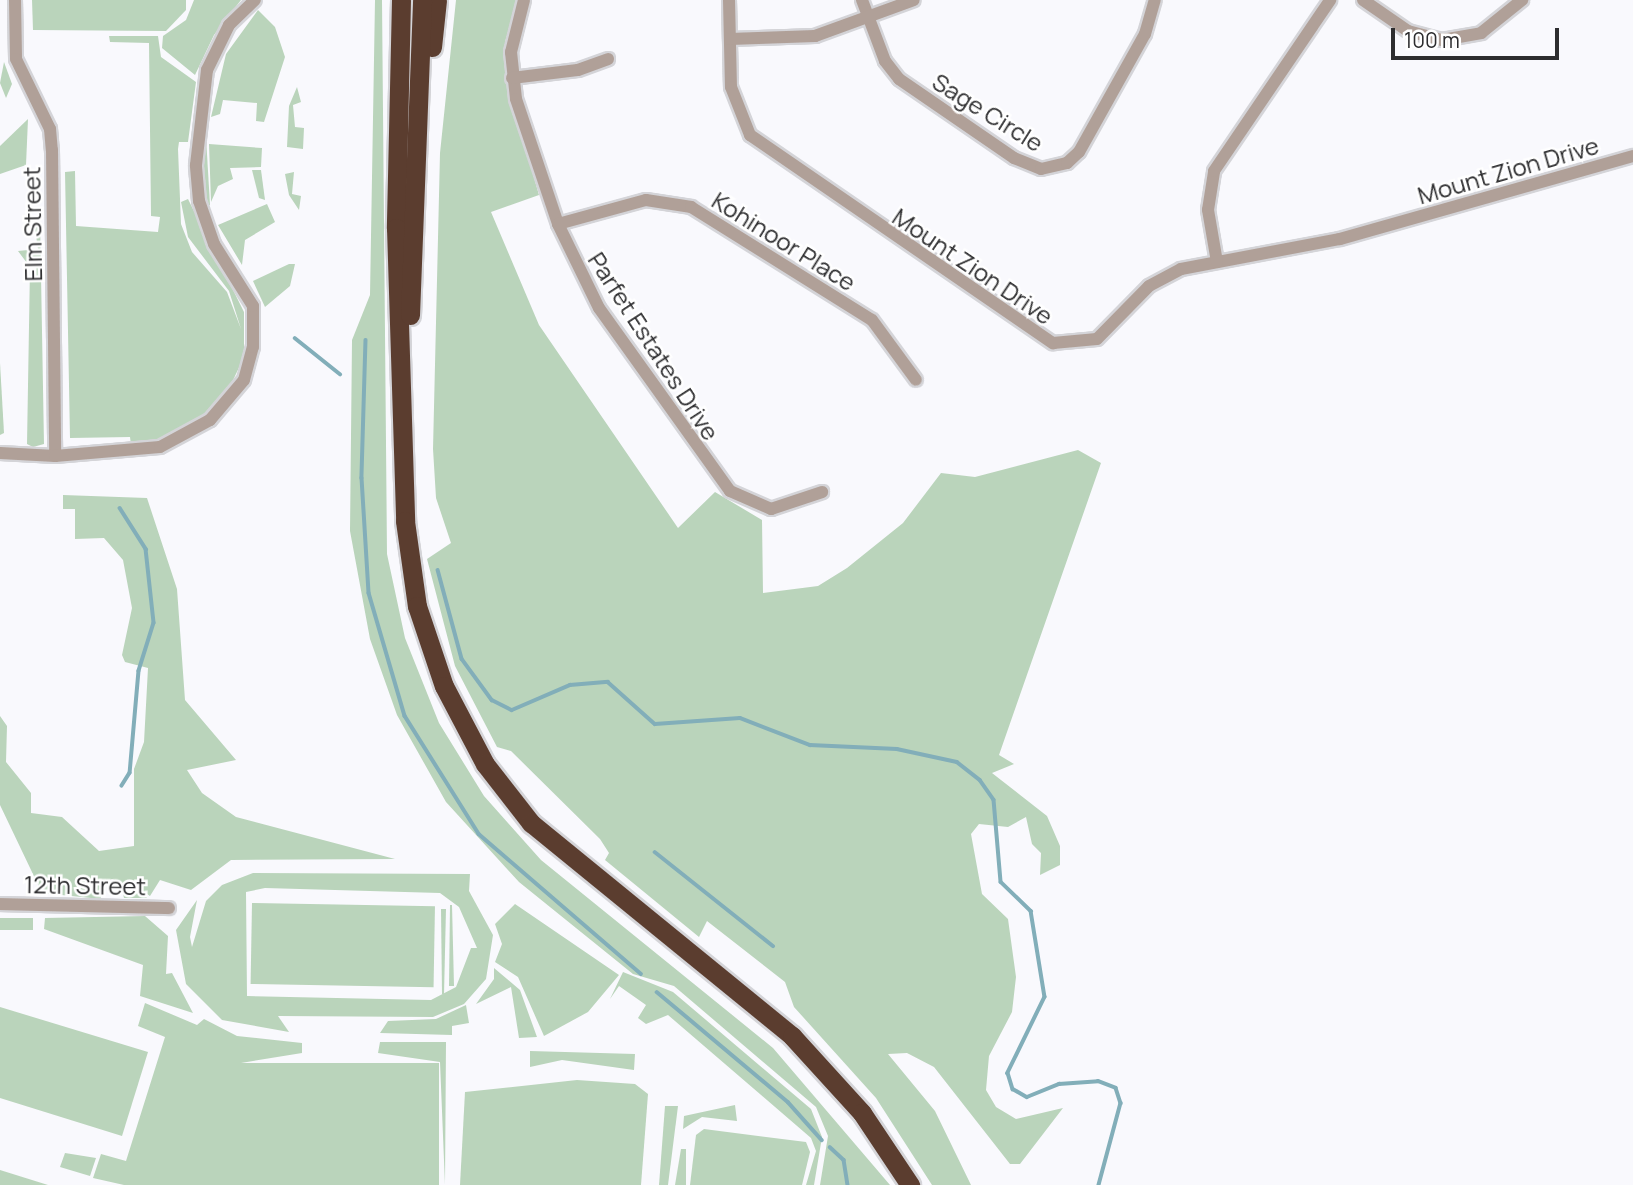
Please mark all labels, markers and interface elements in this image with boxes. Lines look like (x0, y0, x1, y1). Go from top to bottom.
scale bar (1395, 14, 1563, 58)
text: 100 m (1404, 26, 1460, 54)
street label: Sage Circle (927, 67, 1049, 157)
street label: Mount Zion Drive (1414, 130, 1602, 210)
street label: Elm Street (17, 166, 47, 282)
street label: Kohinoor Place (707, 185, 861, 297)
street label: Mount Zion Drive (887, 202, 1059, 330)
street label: Parfet Estates Drive (582, 247, 726, 445)
street label: 12th Street (24, 870, 146, 900)

